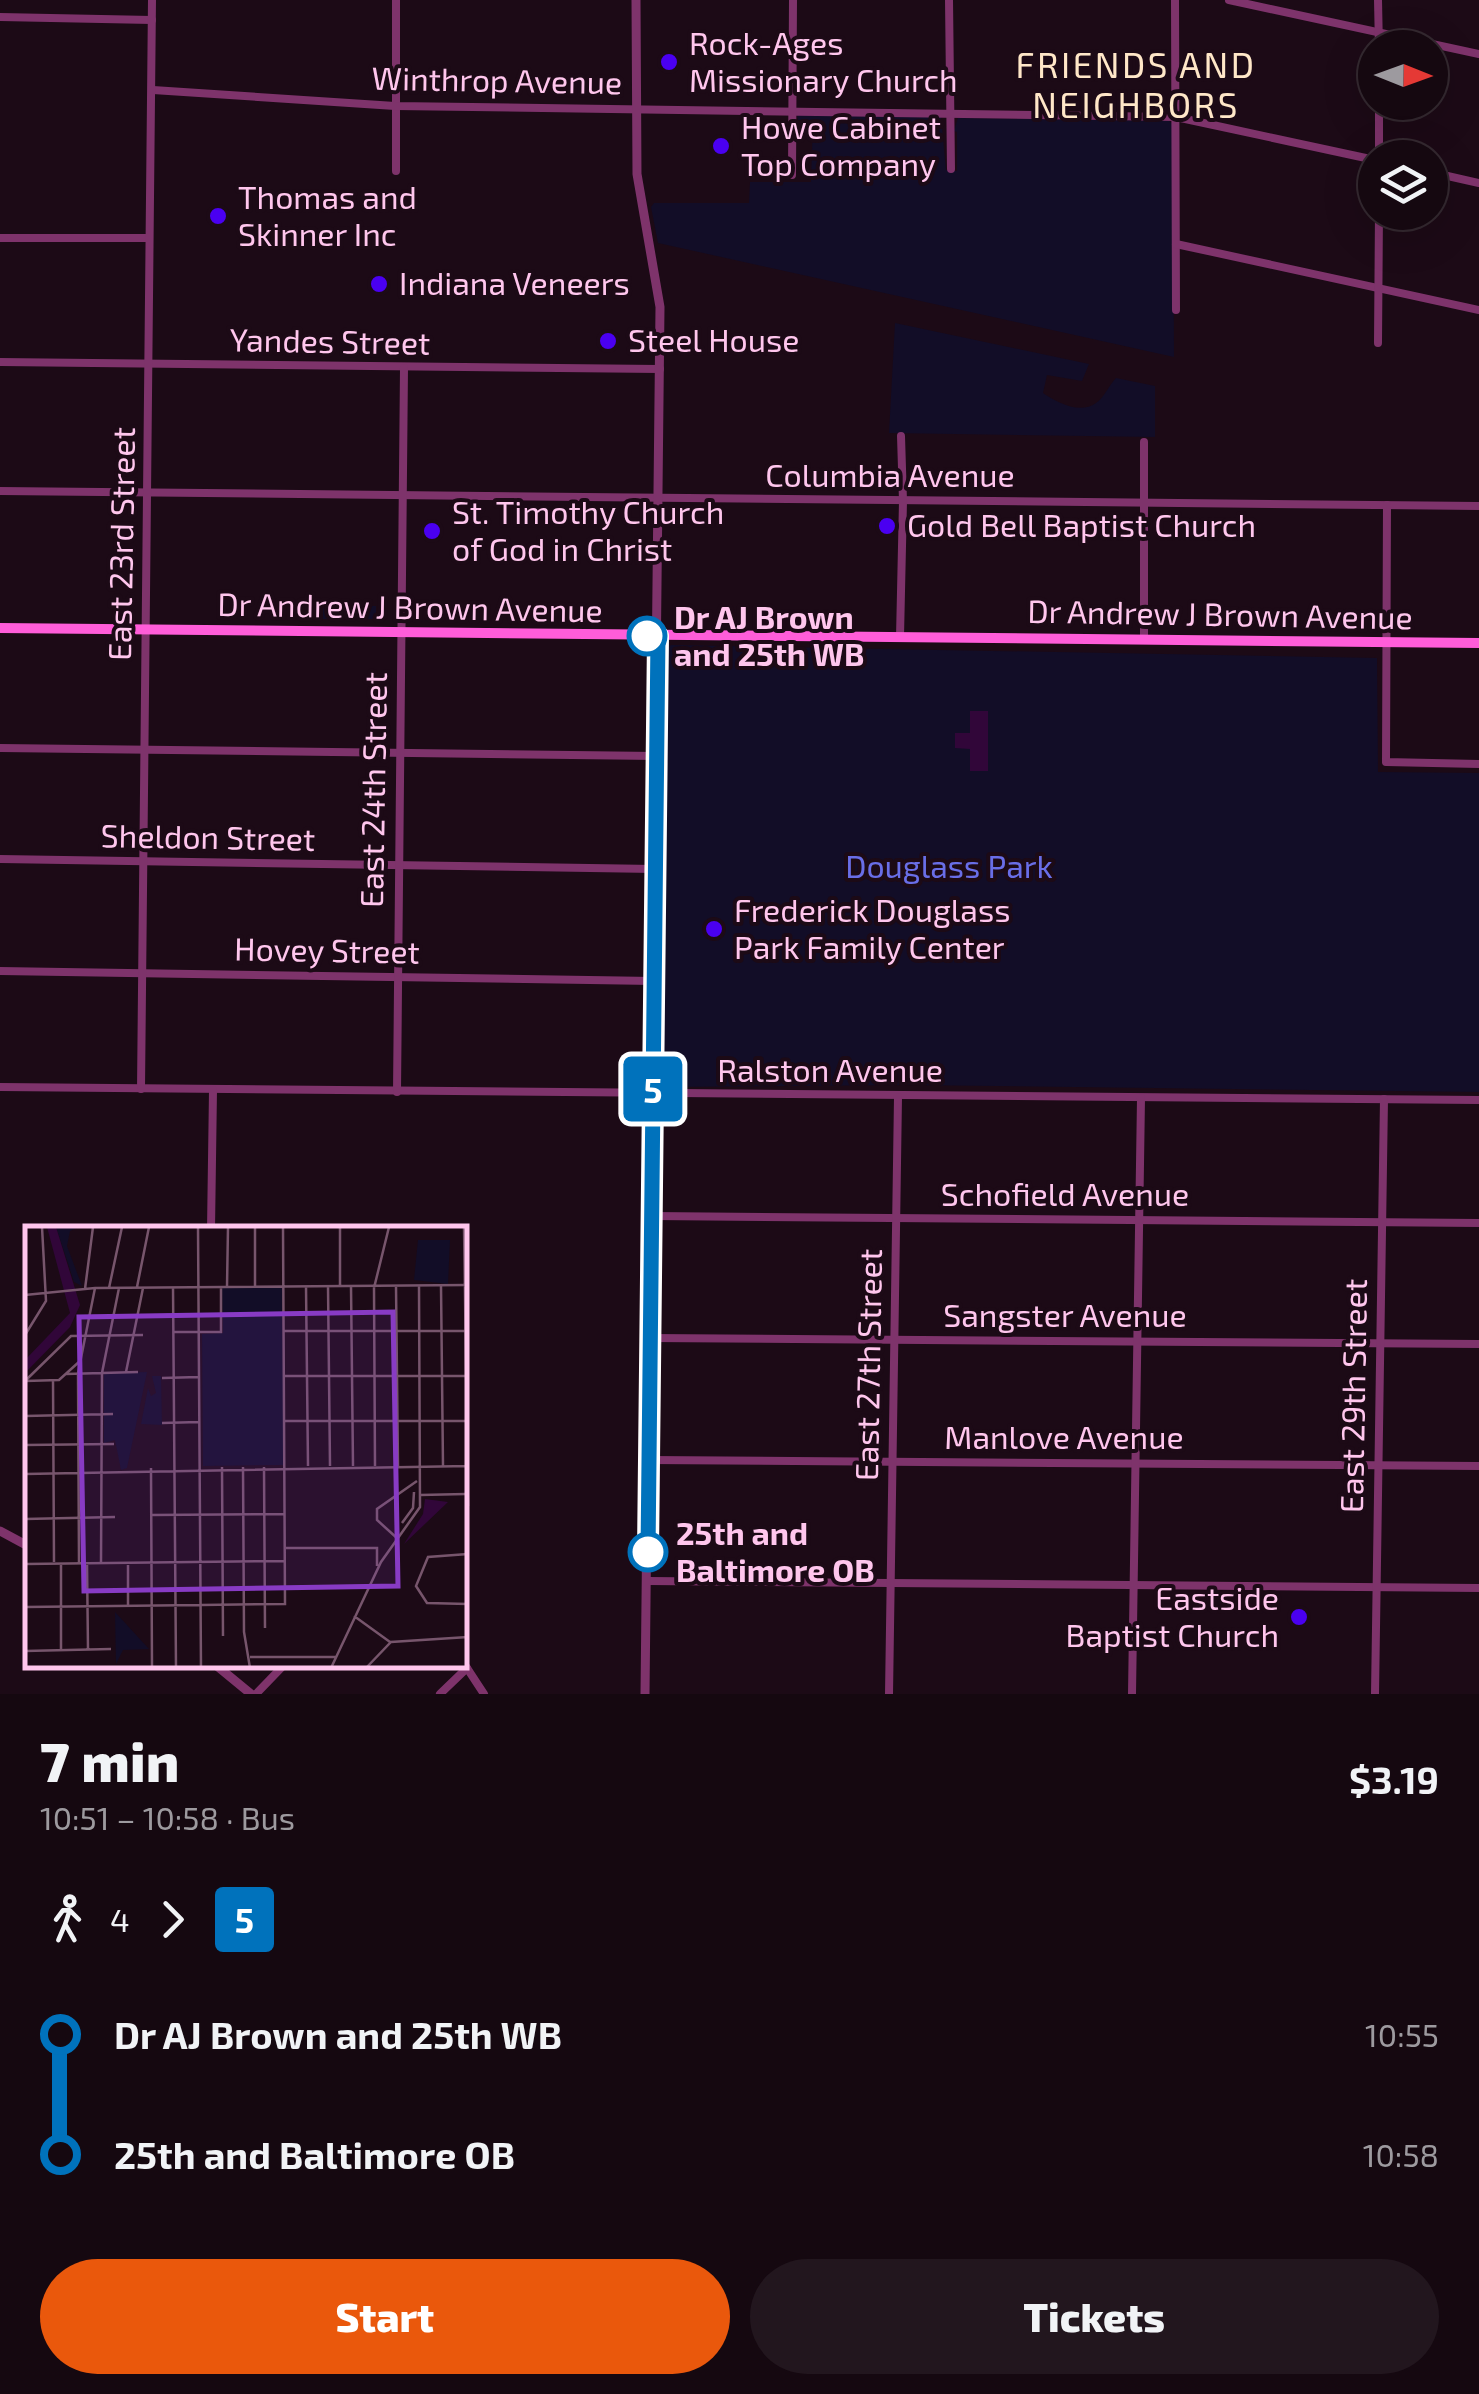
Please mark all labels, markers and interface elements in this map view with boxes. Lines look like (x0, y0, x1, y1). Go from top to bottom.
place label: Rock-Ages Missionary Church (689, 23, 958, 98)
north arrow (1358, 30, 1448, 120)
map controls (1358, 30, 1448, 230)
district label: FRIENDS AND NEIGHBORS (1016, 43, 1256, 125)
marker: Rock-Ages Missionary Church (658, 51, 680, 73)
street label: Winthrop Avenue (372, 58, 623, 100)
place label: Howe Cabinet Top Company (741, 107, 941, 182)
marker: Howe Cabinet Top Company (710, 135, 732, 157)
button: layers (1358, 140, 1448, 230)
place label: Thomas and Skinner Inc (238, 177, 417, 252)
marker: Thomas and Skinner Inc (207, 205, 229, 227)
place label: Indiana Veneers (399, 263, 630, 301)
marker: Indiana Veneers (368, 273, 390, 295)
street label: Yandes Street (230, 319, 431, 361)
place label: Steel House (628, 320, 799, 358)
marker: Steel House (597, 330, 619, 352)
street label: East 23rd Street (99, 427, 141, 661)
street label: Columbia Avenue (765, 455, 1015, 493)
place label: St. Timothy Church of God in Christ (452, 492, 724, 567)
place label: Gold Bell Baptist Church (907, 505, 1256, 543)
marker: Gold Bell Baptist Church (876, 515, 898, 537)
marker: St. Timothy Church of God in Christ (421, 520, 443, 542)
street label: Dr Andrew J Brown Avenue (217, 584, 603, 628)
street label: Dr Andrew J Brown Avenue (1027, 591, 1413, 635)
place label: Dr AJ Brown and 25th WB (674, 597, 865, 672)
marker: Dr AJ Brown and 25th WB (628, 617, 666, 655)
street label: East 24th Street (351, 672, 393, 908)
street label: Sheldon Street (101, 815, 316, 857)
park label: Douglass Park (845, 846, 1053, 884)
place label: Frederick Douglass Park Family Center (734, 890, 1010, 965)
marker: Frederick Douglass Park Family Center (703, 918, 725, 940)
street label: Hovey Street (234, 928, 420, 970)
street label: Ralston Avenue (717, 1050, 943, 1088)
line badge: 5 (620, 1056, 686, 1122)
text: 5 (643, 1068, 663, 1110)
street label: Schofield Avenue (941, 1174, 1189, 1212)
inset map (25, 1226, 468, 1669)
street label: East 27th Street (846, 1249, 888, 1481)
street label: East 29th Street (1331, 1279, 1373, 1513)
street label: Sangster Avenue (943, 1295, 1187, 1333)
street label: Manlove Avenue (944, 1417, 1184, 1455)
place label: 25th and Baltimore OB (676, 1513, 875, 1588)
marker: 25th and Baltimore OB (629, 1533, 667, 1571)
place label: Eastside Baptist Church (1066, 1578, 1279, 1653)
marker: Eastside Baptist Church (1288, 1606, 1310, 1628)
text: 7 min (40, 1727, 179, 1793)
text: $3.19 (1349, 1756, 1439, 1802)
text: 10:51 – 10:58 · Bus (40, 1798, 295, 1836)
icon: walk (40, 1892, 95, 1947)
icon: forward (145, 1892, 200, 1947)
text: 5 (235, 1898, 254, 1940)
text: 4 (110, 1900, 130, 1938)
text: Dr AJ Brown and 25th WB (114, 2011, 562, 2057)
text: 10:55 (1365, 2015, 1439, 2053)
text: 25th and Baltimore OB (114, 2131, 515, 2177)
text: 10:58 (1363, 2135, 1439, 2173)
button: Start (40, 2259, 730, 2374)
button: Tickets (750, 2259, 1439, 2374)

